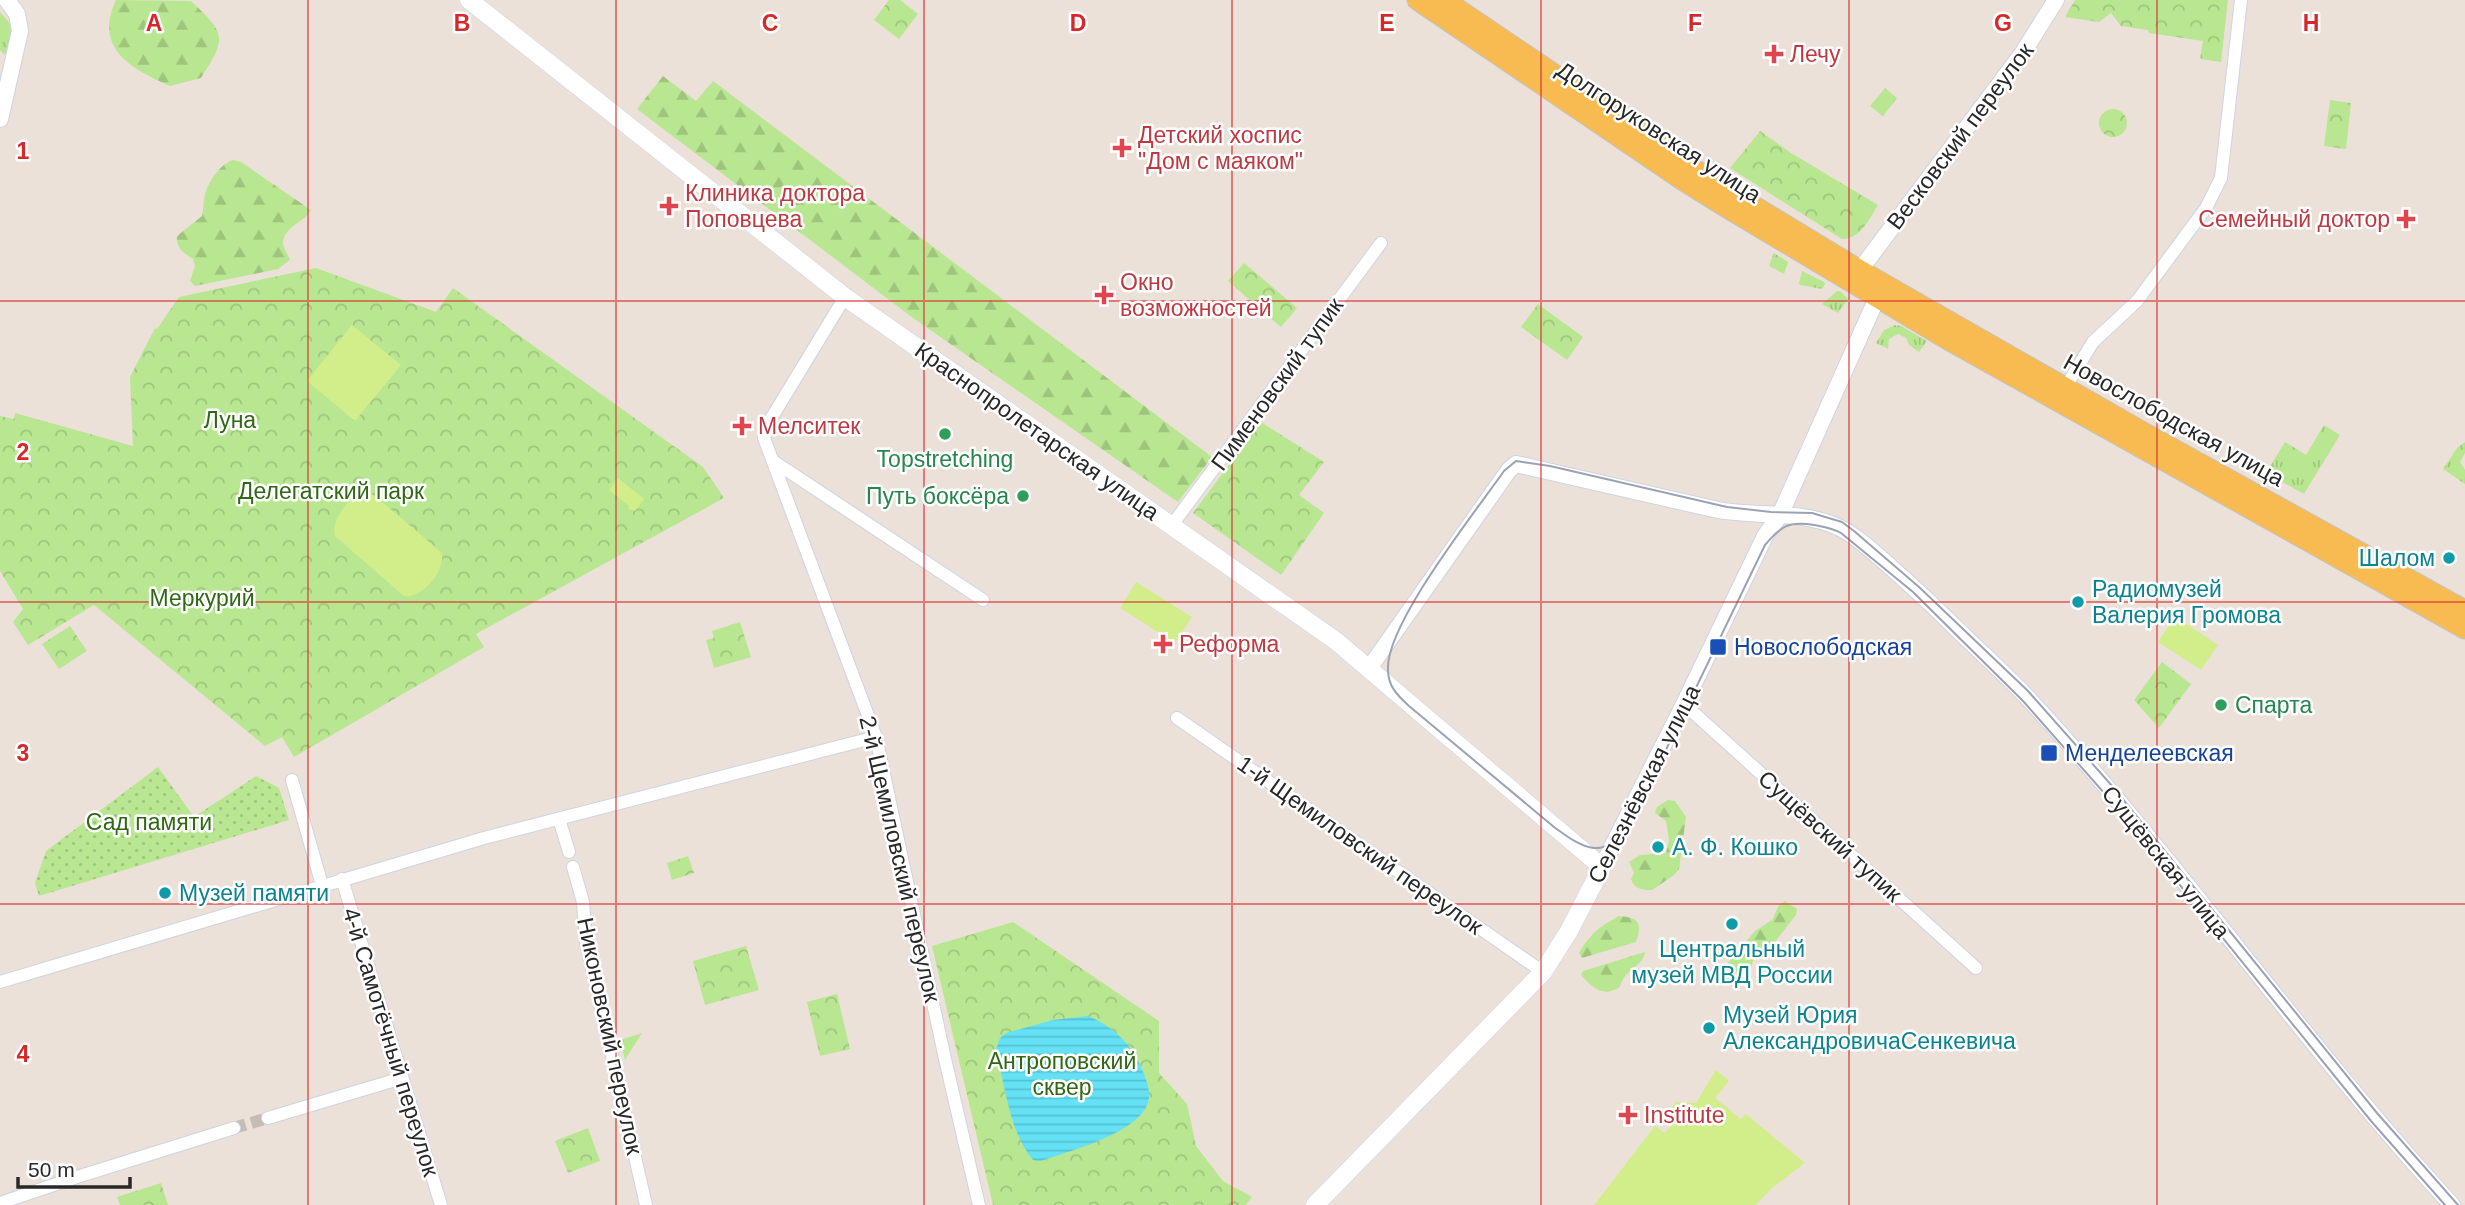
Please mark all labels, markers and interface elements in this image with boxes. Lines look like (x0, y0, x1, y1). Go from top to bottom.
text: A (146, 10, 162, 36)
text: B (454, 10, 470, 36)
text: C (762, 10, 778, 36)
text: D (1070, 10, 1086, 36)
text: E (1379, 10, 1395, 36)
text: F (1688, 10, 1702, 36)
text: G (1994, 10, 2012, 36)
text: H (2303, 10, 2319, 36)
street label: Весковский переулок (1881, 37, 2039, 234)
place label: Лечу (1790, 41, 1841, 67)
marker: Лечу (1764, 44, 1784, 64)
street label: Долгоруковская улица (1552, 56, 1766, 208)
place label: Детский хоспис "Дом с маяком" (1138, 122, 1303, 174)
text: 1 (17, 138, 30, 164)
marker: Детский хоспис "Дом с маяком" (1112, 138, 1132, 158)
place label: Клиника доктора Поповцева (685, 180, 865, 232)
marker: Клиника доктора Поповцева (659, 196, 679, 216)
place label: Семейный доктор (2198, 206, 2390, 232)
marker: Семейный доктор (2396, 209, 2416, 229)
place label: Окно возможностей (1120, 269, 1272, 321)
marker: Окно возможностей (1094, 285, 1114, 305)
street label: Пименовский тупик (1206, 292, 1349, 475)
street label: Краснопролетарская улица (910, 337, 1164, 525)
street label: Новослободская улица (2059, 349, 2289, 492)
park label: Луна (204, 407, 256, 433)
place label: Мелситек (758, 413, 861, 439)
marker: Мелситек (732, 416, 752, 436)
marker: Topstretching (937, 426, 953, 442)
text: 2 (17, 439, 29, 465)
place label: Topstretching (877, 446, 1013, 472)
park label: Делегатский парк (238, 478, 425, 504)
place label: Путь боксёра (866, 483, 1009, 509)
marker: Путь боксёра (1015, 488, 1031, 504)
place label: Шалом (2359, 545, 2435, 571)
marker: Шалом (2441, 550, 2457, 566)
place label: Радиомузей Валерия Громова (2092, 576, 2281, 628)
park label: Меркурий (149, 585, 255, 611)
marker: Радиомузей Валерия Громова (2070, 594, 2086, 610)
place label: Реформа (1179, 631, 1279, 657)
marker: Реформа (1153, 634, 1173, 654)
place label: Новослободская (1734, 634, 1912, 660)
marker: Новослободская (1708, 637, 1728, 657)
street label: Селезнёвская улица (1583, 680, 1705, 888)
place label: Спарта (2235, 692, 2312, 718)
marker: Спарта (2213, 697, 2229, 713)
street label: 2-й Щемиловский переулок (854, 713, 946, 1006)
text: 3 (17, 740, 29, 766)
place label: Менделеевская (2065, 740, 2234, 766)
marker: Менделеевская (2039, 743, 2059, 763)
street label: 1-й Щемиловский переулок (1233, 750, 1488, 940)
street label: Сущёвский тупик (1753, 765, 1907, 908)
street label: Сущёвская улица (2097, 780, 2236, 944)
park label: Сад памяти (86, 809, 212, 835)
place label: А. Ф. Кошко (1672, 834, 1798, 860)
marker: А. Ф. Кошко (1650, 839, 1666, 855)
place label: Музей памяти (179, 880, 329, 906)
marker: Музей памяти (157, 885, 173, 901)
street label: 4-й Самотёчный переулок (338, 905, 445, 1180)
street label: Никоновский переулок (572, 915, 648, 1158)
marker: Центральный музей МВД России (1724, 916, 1740, 932)
place label: Центральный музей МВД России (1631, 936, 1833, 988)
place label: Музей Юрия АлександровичаСенкевича (1723, 1002, 2016, 1054)
marker: Музей Юрия АлександровичаСенкевича (1701, 1020, 1717, 1036)
text: 4 (17, 1041, 30, 1067)
park label: Антроповский сквер (988, 1048, 1136, 1100)
place label: Institute (1644, 1102, 1725, 1128)
marker: Institute (1618, 1105, 1638, 1125)
scale bar (18, 1146, 130, 1190)
text: 50 m (28, 1158, 75, 1181)

